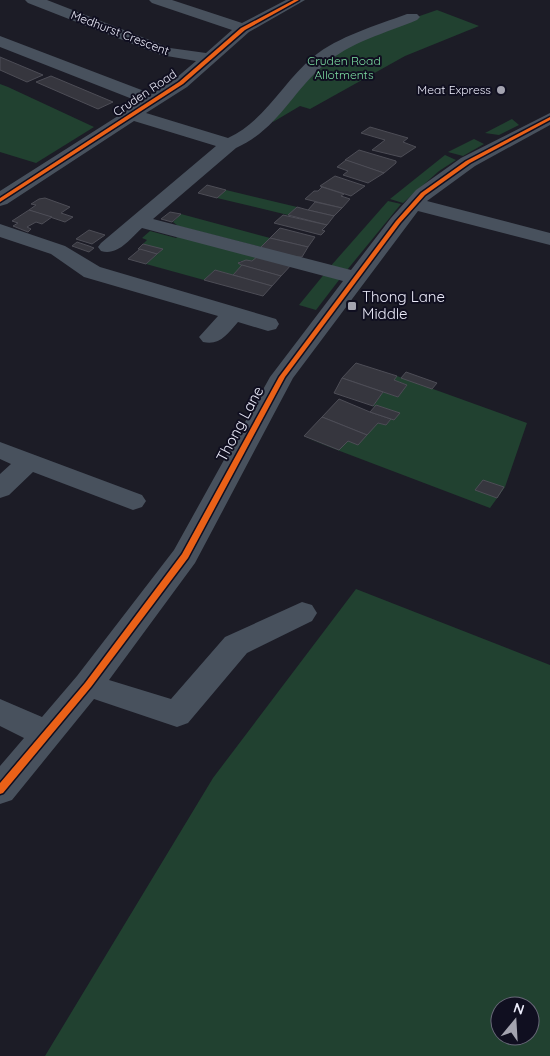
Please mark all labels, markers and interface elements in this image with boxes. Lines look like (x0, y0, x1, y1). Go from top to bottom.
street label: Medhurst Crescent (69, 7, 171, 58)
park label: Cruden Road Allotments (307, 53, 381, 82)
street label: Cruden Road (110, 66, 179, 119)
place label: Meat Express (417, 82, 491, 97)
marker: Meat Express (495, 84, 507, 96)
place label: Thong Lane Middle (362, 287, 445, 323)
marker: Thong Lane Middle (346, 300, 358, 312)
street label: Thong Lane (212, 383, 267, 465)
north arrow (490, 996, 540, 1046)
text: N (511, 998, 527, 1019)

